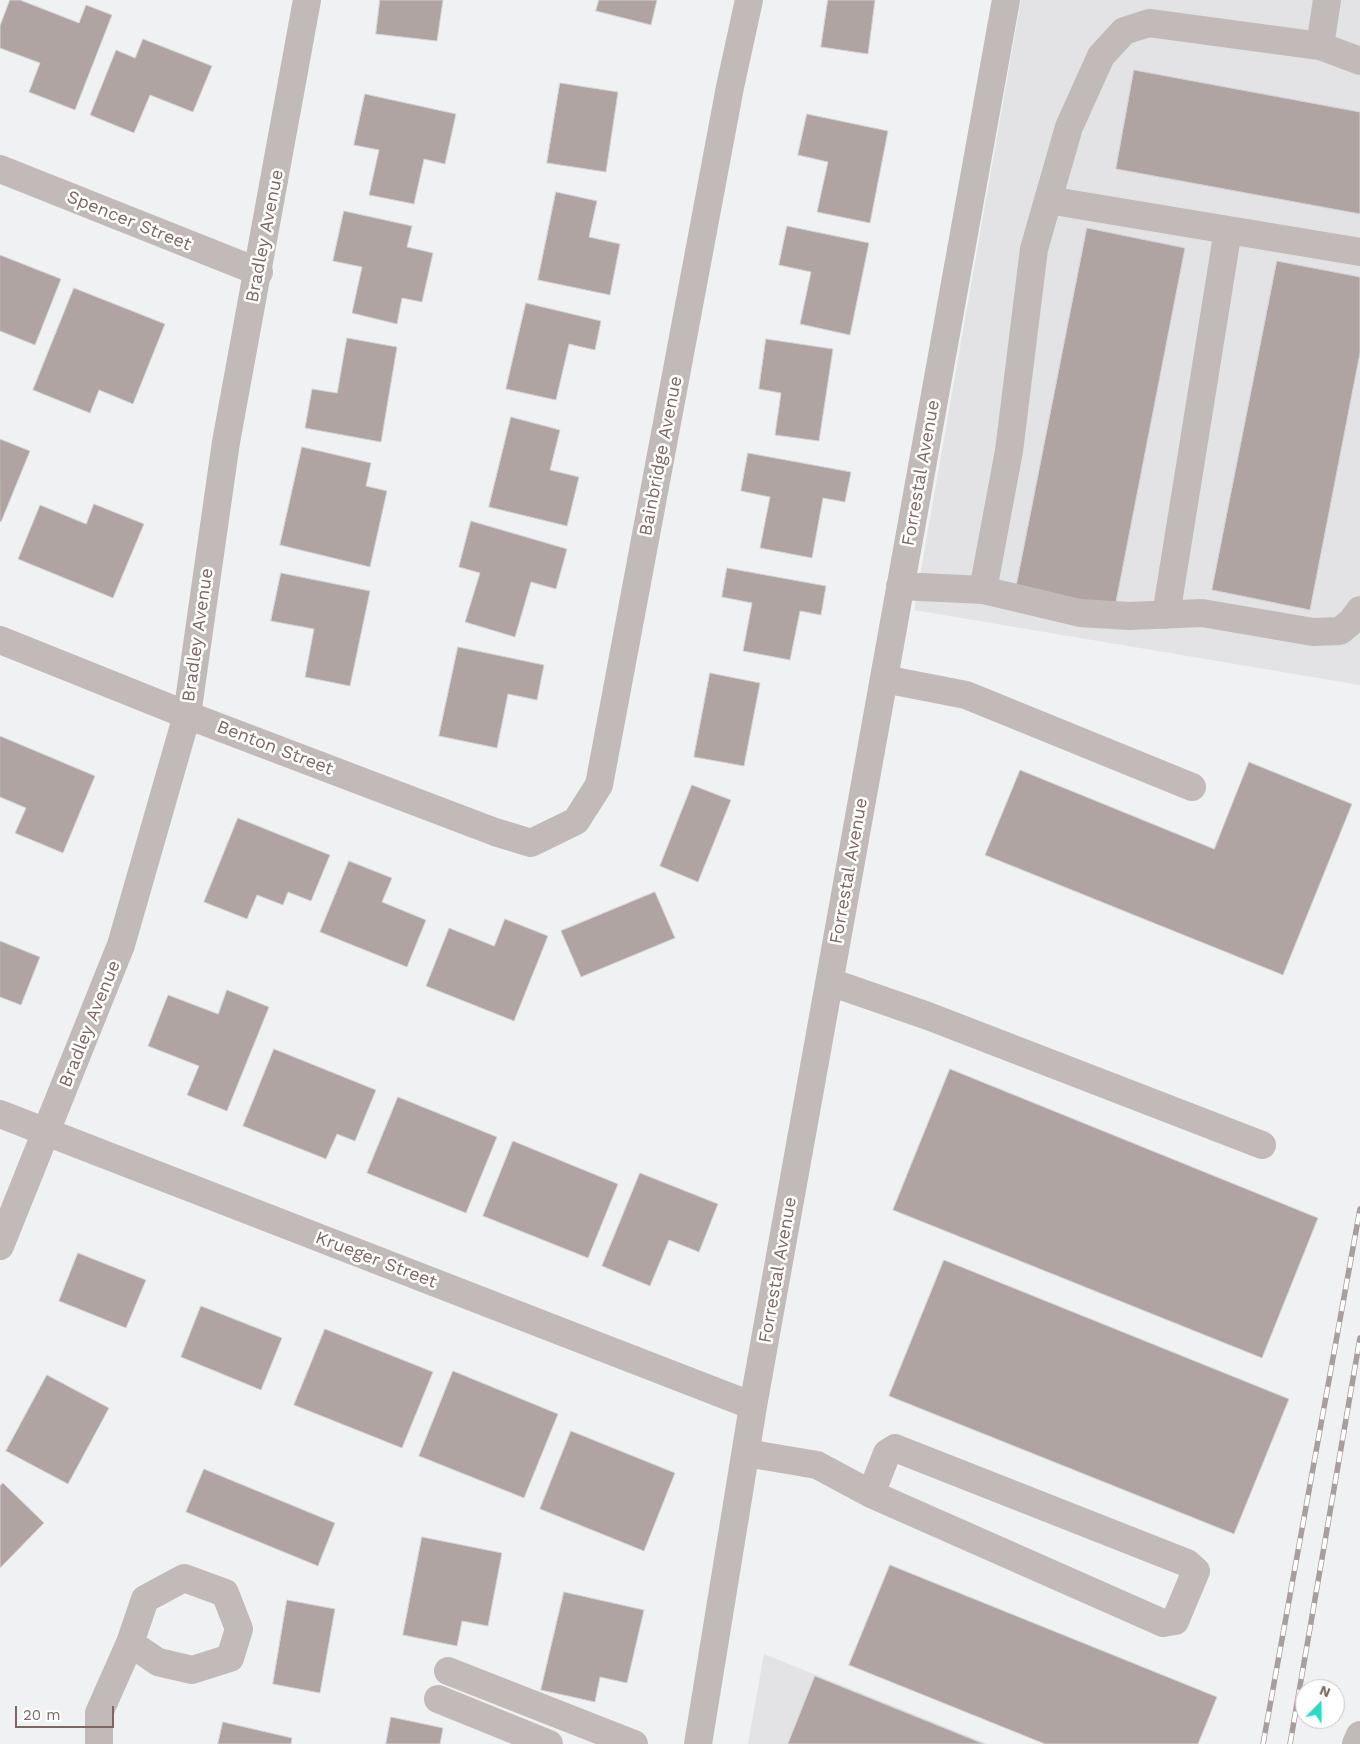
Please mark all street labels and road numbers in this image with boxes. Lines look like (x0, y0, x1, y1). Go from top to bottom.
street label: Bradley Avenue (242, 168, 288, 304)
street label: Spencer Street (64, 186, 194, 256)
street label: Bainbridge Avenue (635, 374, 687, 538)
street label: Forrestal Avenue (898, 398, 944, 548)
street label: Bradley Avenue (178, 567, 218, 703)
street label: Benton Street (214, 716, 336, 780)
street label: Forrestal Avenue (826, 796, 872, 946)
street label: Bradley Avenue (55, 957, 125, 1091)
street label: Forrestal Avenue (755, 1195, 801, 1345)
street label: Krueger Street (312, 1227, 440, 1293)

